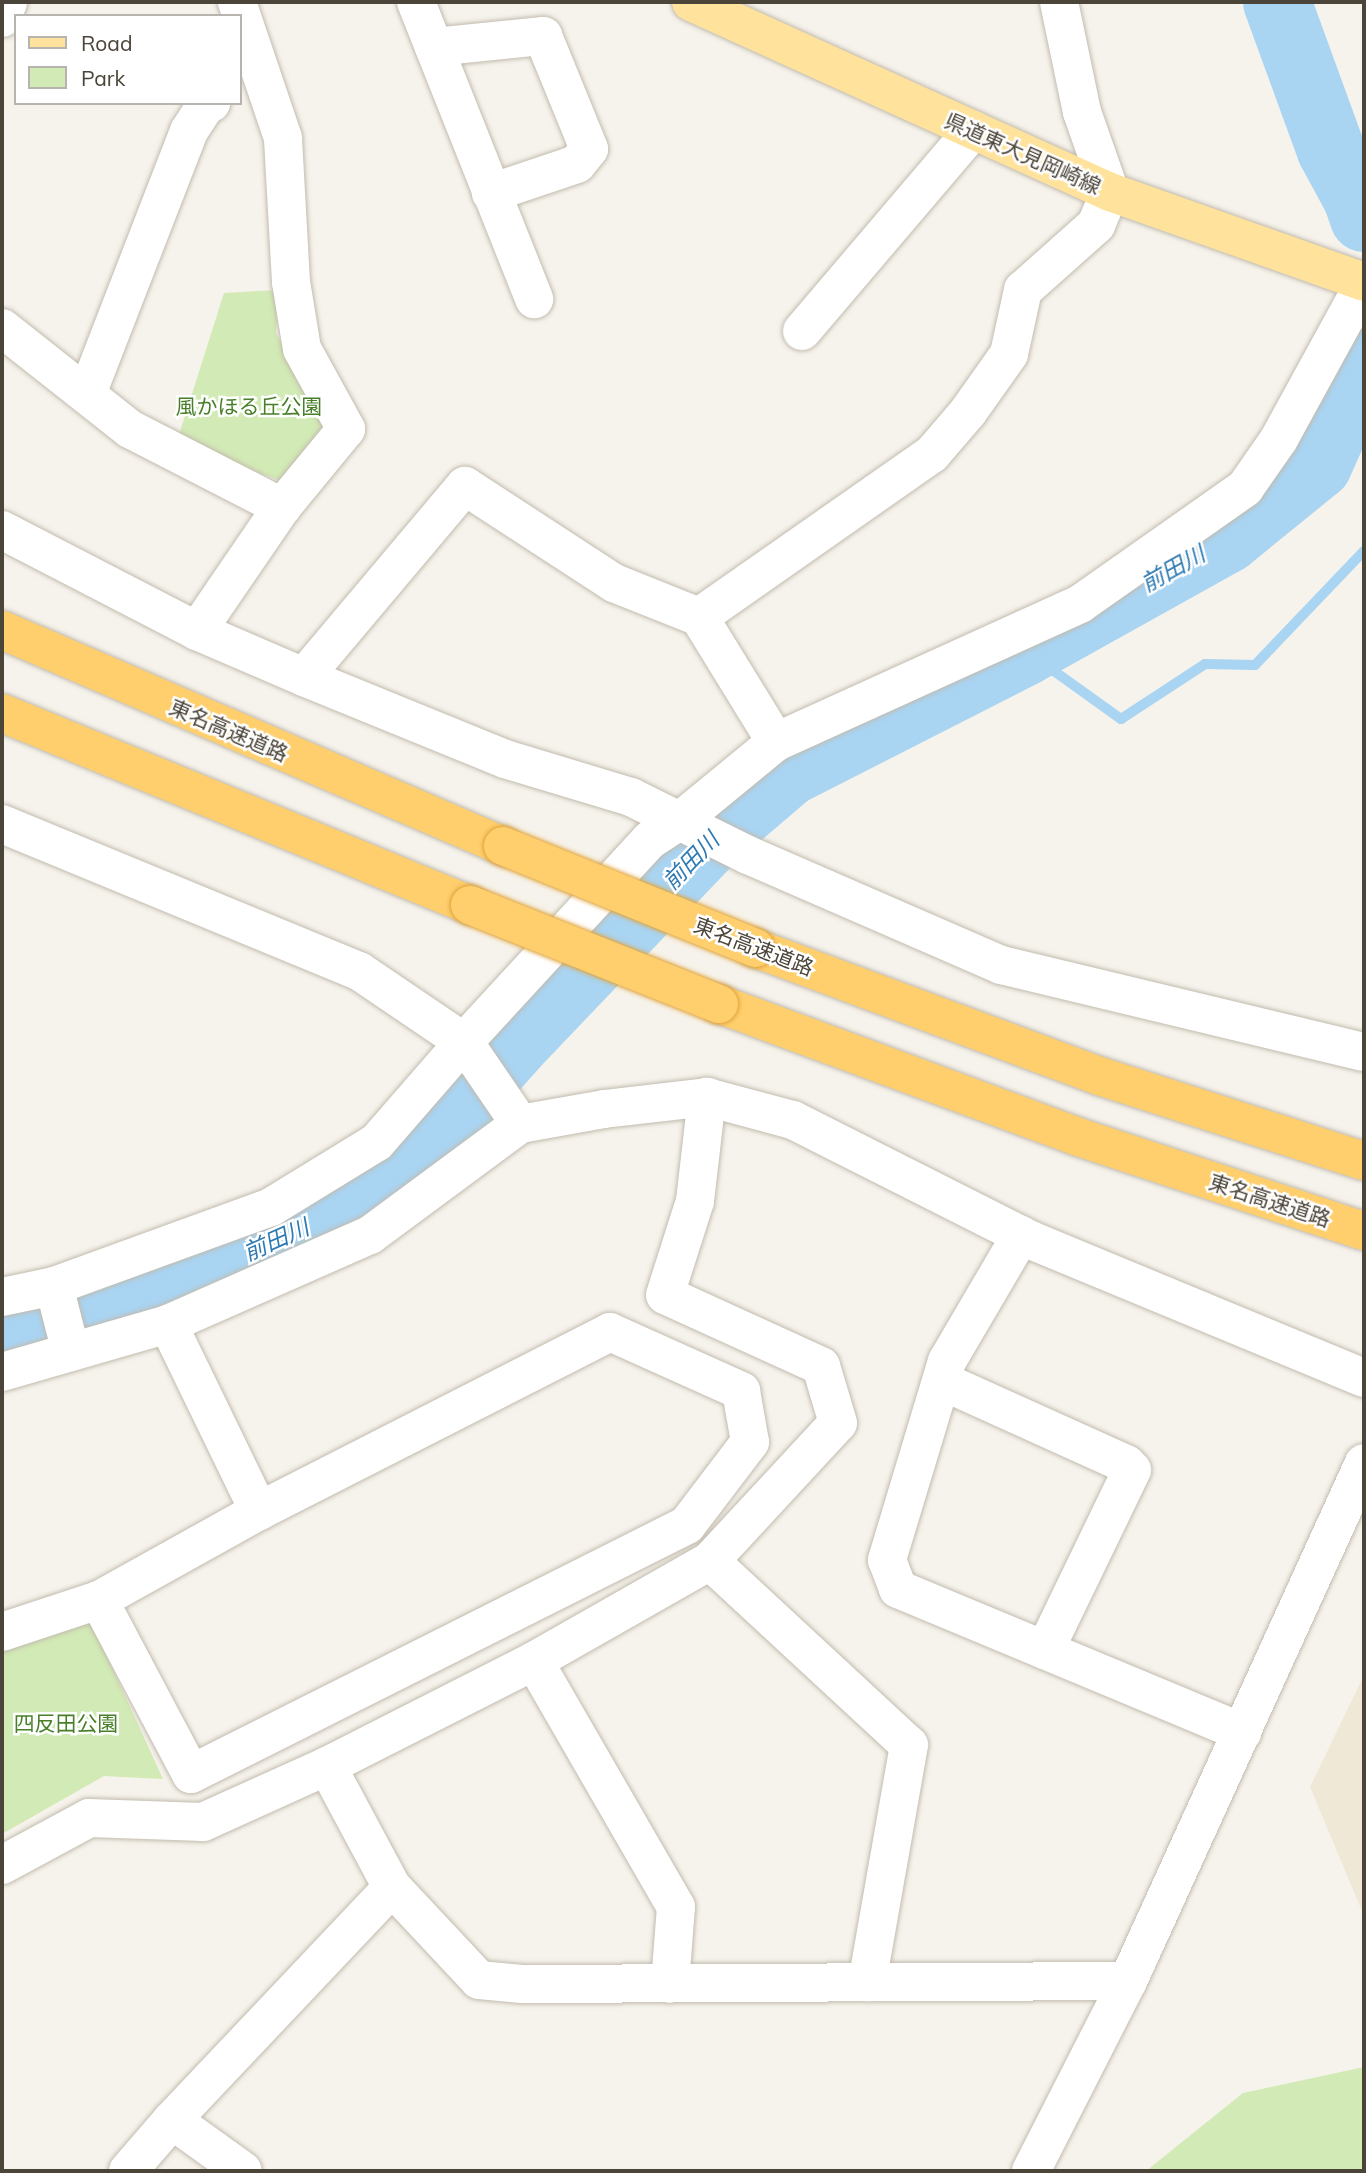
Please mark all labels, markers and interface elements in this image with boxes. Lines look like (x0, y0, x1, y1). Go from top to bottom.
legend (14, 14, 242, 105)
text: Road (81, 30, 132, 56)
text: Park (81, 65, 125, 91)
street label: 県道東大見岡崎線 (941, 107, 1105, 199)
park label: 風かほる丘公園 (176, 393, 322, 419)
water label: 前田川 (1136, 540, 1210, 598)
street label: 東名高速道路 (166, 694, 292, 766)
water label: 前田川 (657, 827, 725, 895)
street label: 東名高速道路 (691, 912, 817, 980)
street label: 東名高速道路 (1206, 1169, 1334, 1231)
water label: 前田川 (239, 1213, 313, 1267)
park label: 四反田公園 (14, 1710, 118, 1736)

